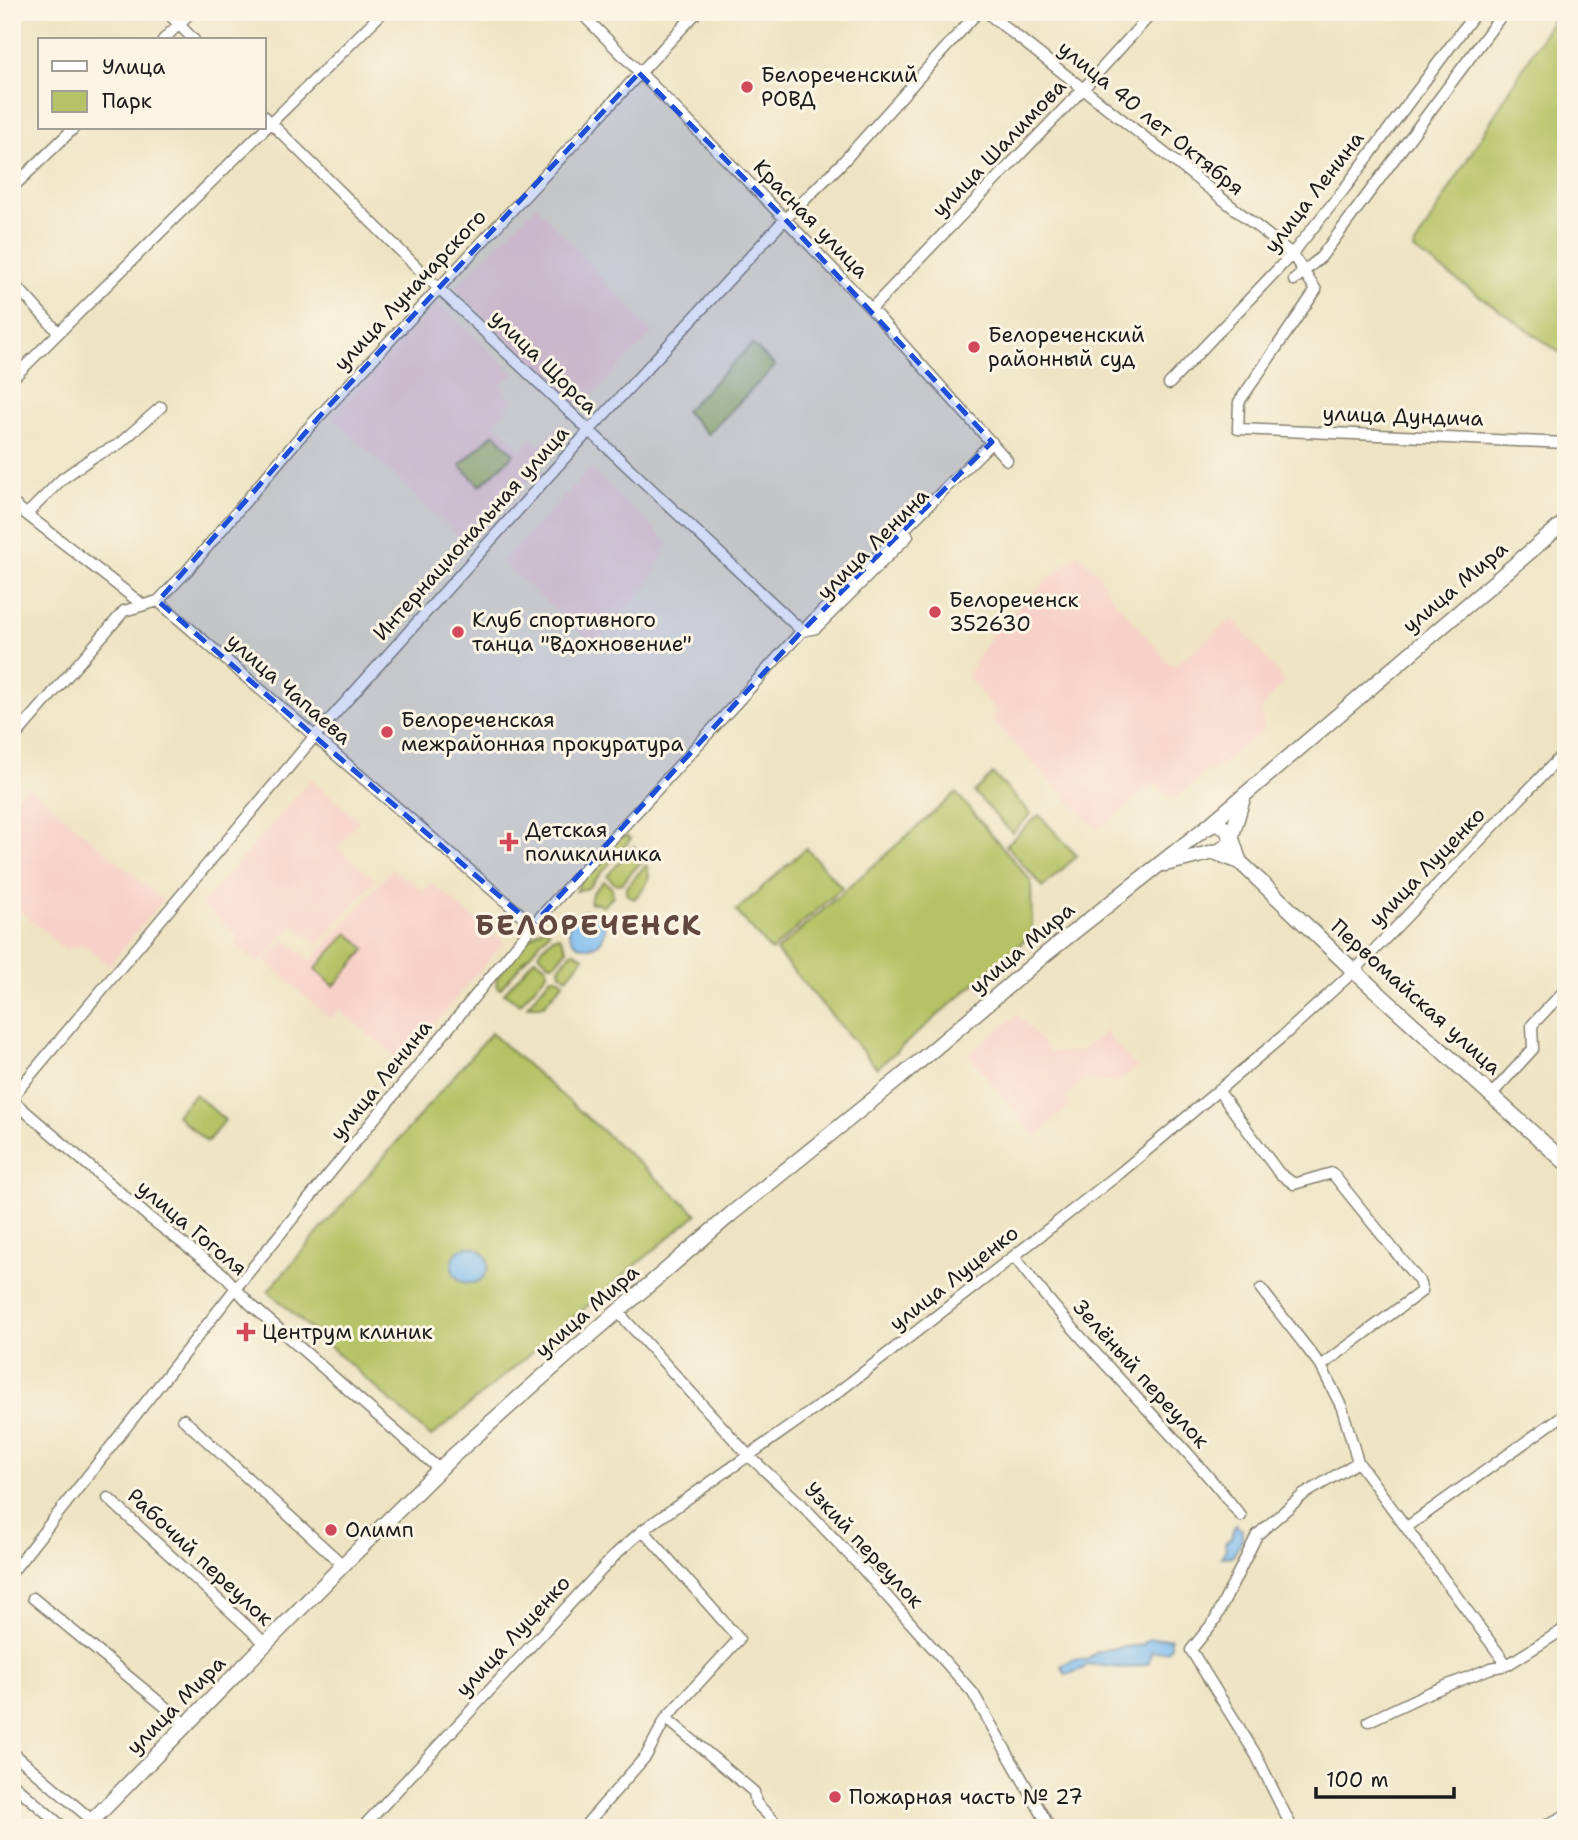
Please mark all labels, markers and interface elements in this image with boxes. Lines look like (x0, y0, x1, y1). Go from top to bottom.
street label: улица 40 лет Октября (1052, 34, 1250, 202)
legend (38, 38, 266, 130)
text: Улица (102, 53, 165, 81)
place label: Белореченский РОВД (761, 61, 918, 113)
street label: улица Шалимова (926, 73, 1072, 223)
marker: Белореченский РОВД (739, 79, 755, 95)
text: Парк (102, 87, 152, 115)
street label: улица Ленина (1258, 125, 1370, 259)
street label: Красная улица (747, 153, 875, 285)
street label: улица Луначарского (328, 203, 492, 377)
street label: улица Щорса (484, 304, 604, 420)
place label: Белореченский районный суд (988, 321, 1145, 373)
marker: Белореченский районный суд (966, 339, 982, 355)
street label: улица Дундича (1322, 399, 1484, 433)
street label: Интернациональная улица (367, 419, 575, 647)
street label: улица Ленина (811, 482, 935, 606)
street label: улица Мира (1396, 535, 1514, 639)
place label: Белореченск 352630 (949, 586, 1079, 638)
marker: Белореченск 352630 (927, 604, 943, 620)
place label: Клуб спортивного танца "Вдохновение" (472, 606, 692, 658)
marker: Клуб спортивного танца "Вдохновение" (450, 624, 466, 640)
street label: улица Чапаева (221, 627, 357, 751)
place label: Белореченская межрайонная прокуратура (401, 706, 684, 758)
marker: Белореченская межрайонная прокуратура (379, 724, 395, 740)
street label: улица Луценко (1363, 801, 1491, 933)
place label: Детская поликлиника (525, 816, 661, 868)
marker: Детская поликлиника (499, 832, 519, 852)
street label: улица Мира (963, 896, 1081, 1000)
district label: БЕЛОРЕЧЕНСК (475, 906, 703, 944)
street label: Первомайская улица (1325, 913, 1507, 1081)
street label: улица Ленина (324, 1014, 438, 1146)
street label: улица Гоголя (131, 1174, 253, 1282)
street label: улица Луценко (884, 1219, 1024, 1337)
street label: улица Мира (529, 1258, 645, 1364)
street label: Зелёный переулок (1067, 1294, 1215, 1454)
place label: Центрум клиник (262, 1318, 433, 1346)
marker: Центрум клиник (236, 1322, 256, 1342)
street label: Узкий переулок (798, 1476, 930, 1614)
street label: Рабочий переулок (121, 1482, 279, 1632)
place label: Олимп (345, 1516, 414, 1544)
marker: Олимп (323, 1522, 339, 1538)
street label: улица Луценко (449, 1569, 577, 1703)
street label: улица Мира (120, 1649, 232, 1761)
scale bar (1316, 1756, 1454, 1800)
text: 100 m (1326, 1766, 1389, 1794)
place label: Пожарная часть № 27 (849, 1783, 1083, 1811)
marker: Пожарная часть № 27 (827, 1789, 843, 1805)

